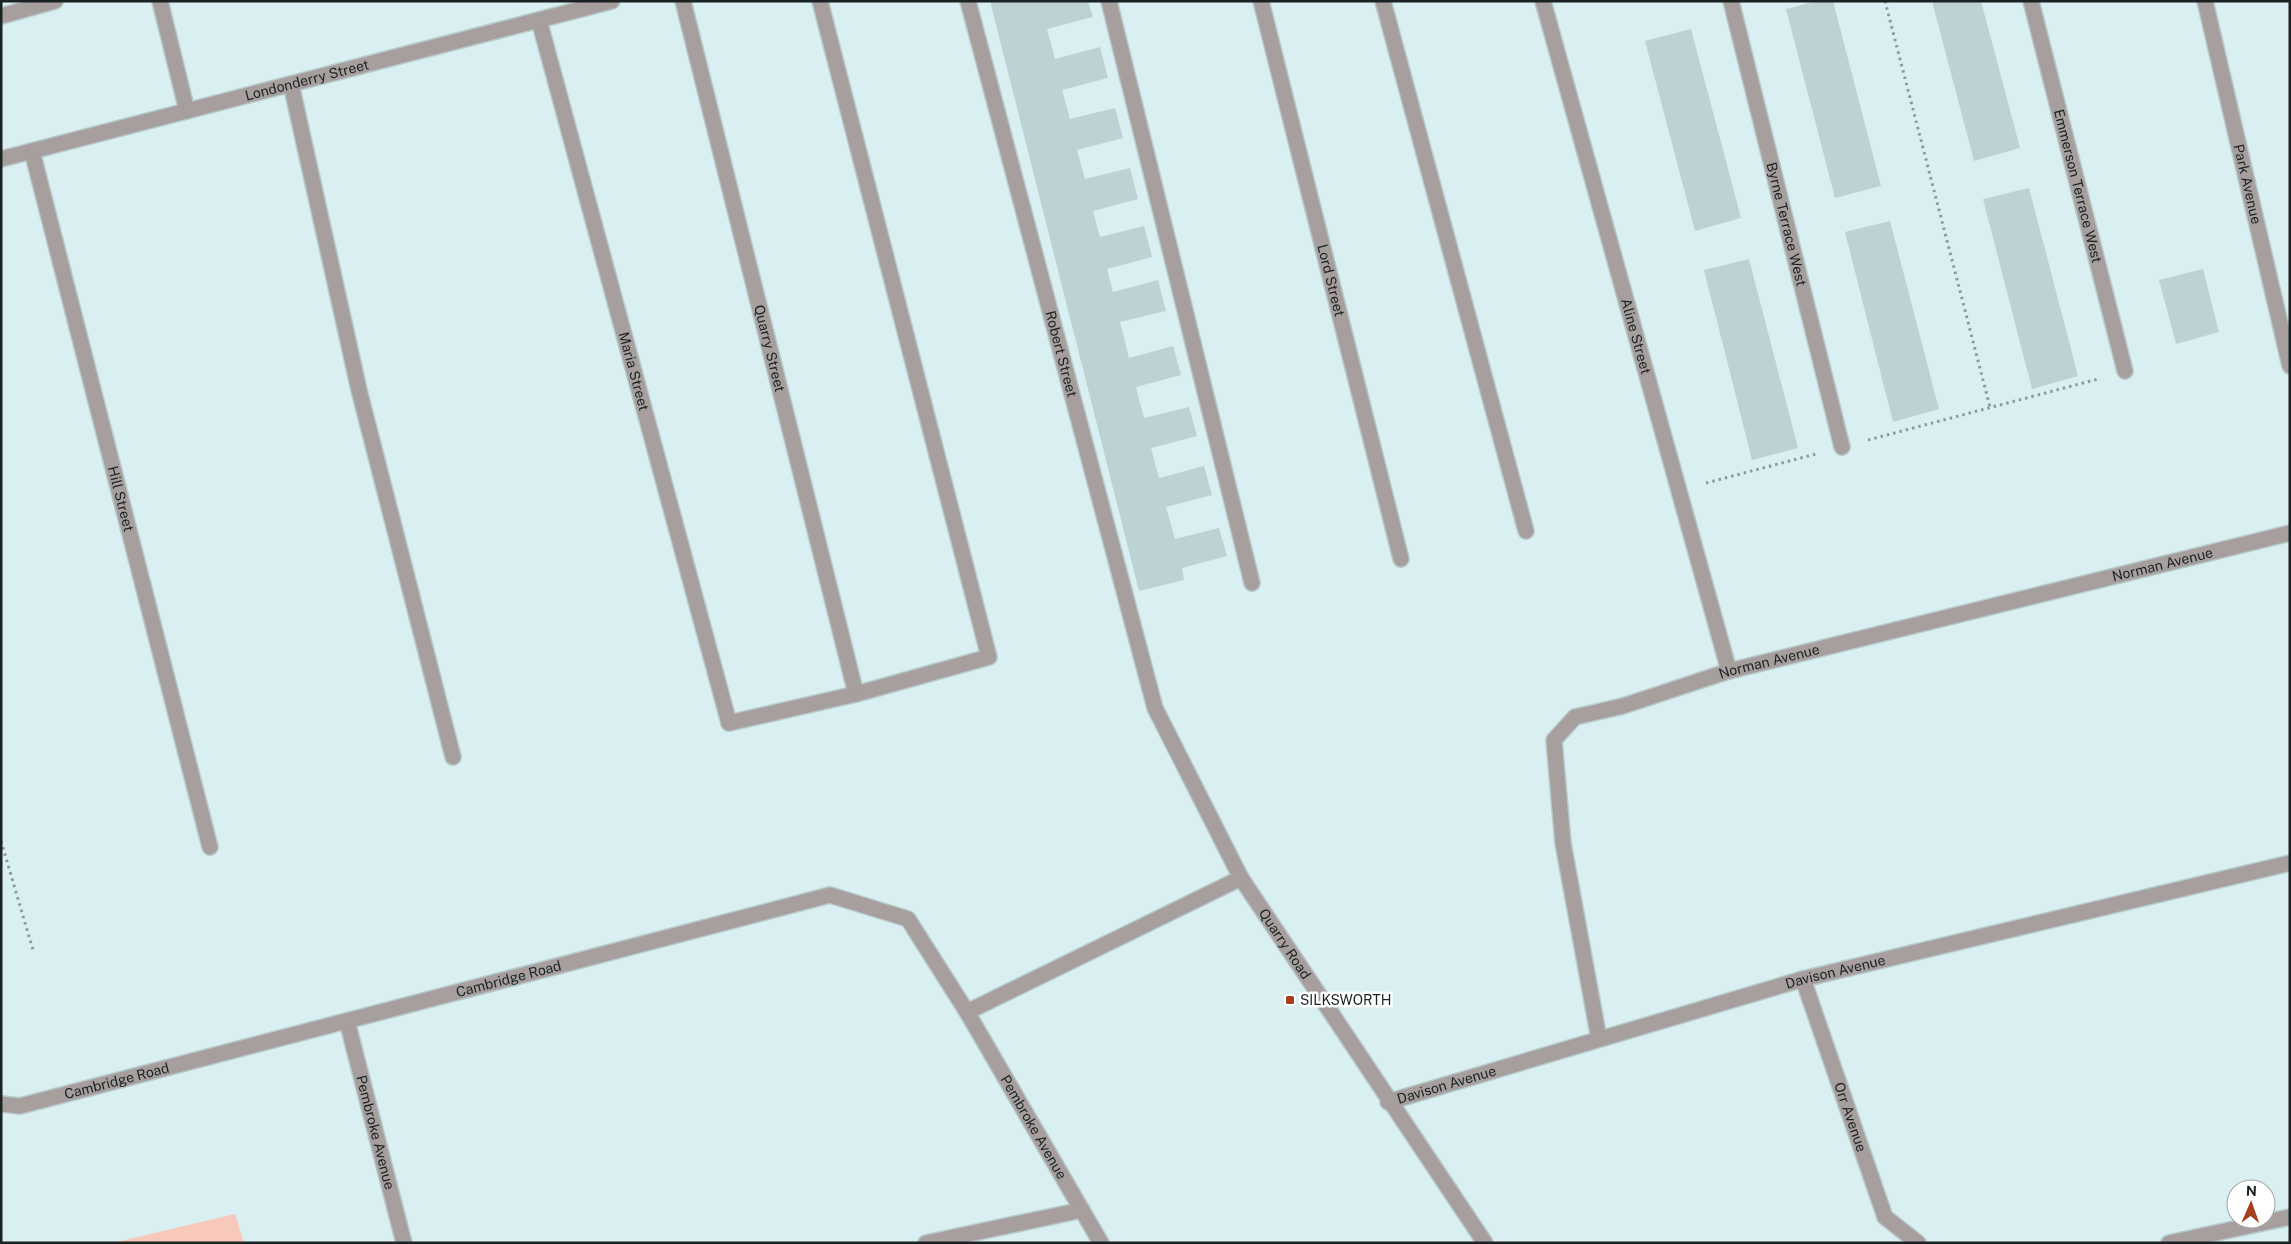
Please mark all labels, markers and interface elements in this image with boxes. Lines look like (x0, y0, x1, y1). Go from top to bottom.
street label: Londonderry Street (243, 56, 371, 104)
street label: Emmerson Terrace West (2051, 108, 2105, 265)
street label: Park Avenue (2231, 143, 2265, 226)
street label: Byrne Terrace West (1763, 161, 1810, 288)
street label: Lord Street (1314, 243, 1348, 318)
street label: Aline Street (1618, 297, 1654, 376)
street label: Quarry Street (751, 303, 788, 394)
street label: Robert Street (1042, 309, 1080, 399)
street label: Maria Street (616, 330, 652, 413)
street label: Hill Street (105, 464, 137, 533)
street label: Norman Avenue (2110, 544, 2215, 584)
street label: Norman Avenue (1717, 641, 1821, 682)
street label: Quarry Road (1256, 905, 1314, 982)
street label: Davison Avenue (1783, 952, 1887, 992)
street label: Cambridge Road (454, 957, 563, 1000)
place label: SILKSWORTH (1300, 992, 1391, 1008)
marker: SILKSWORTH (1284, 994, 1296, 1006)
street label: Cambridge Road (62, 1059, 171, 1102)
street label: Davison Avenue (1395, 1062, 1498, 1107)
street label: Pembroke Avenue (997, 1072, 1070, 1182)
street label: Pembroke Avenue (353, 1074, 398, 1191)
street label: Orr Avenue (1831, 1080, 1870, 1154)
north arrow (2226, 1179, 2276, 1229)
text: N (2246, 1183, 2257, 1199)

